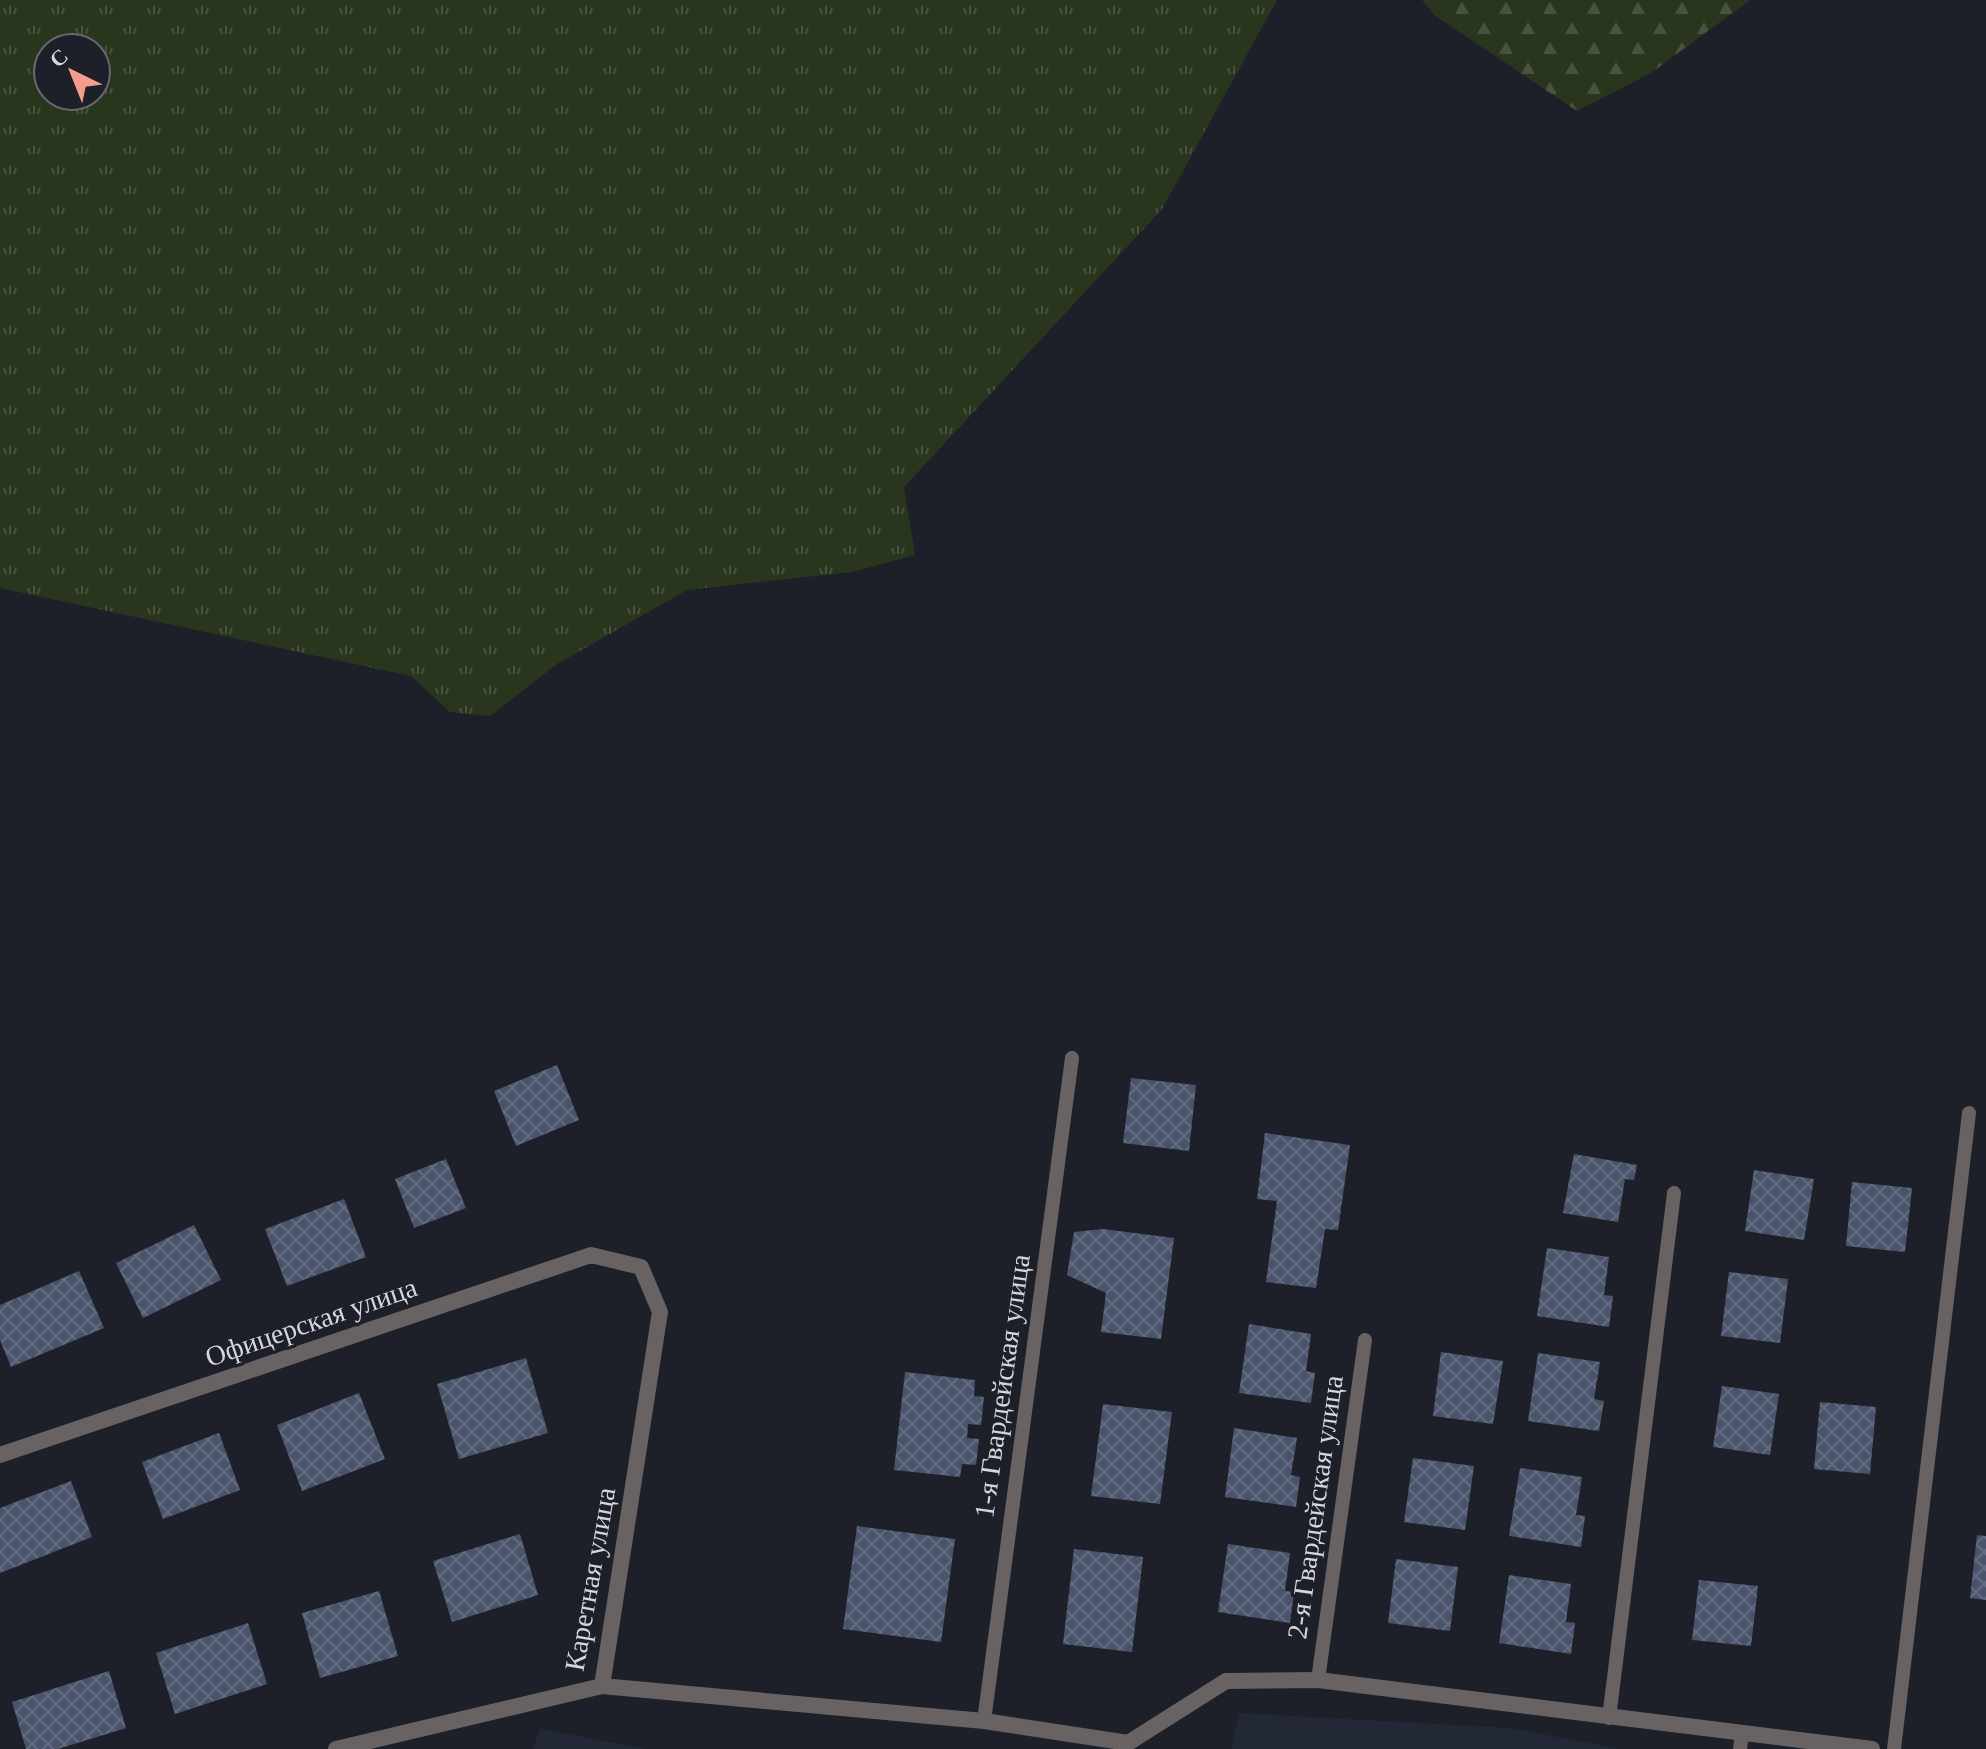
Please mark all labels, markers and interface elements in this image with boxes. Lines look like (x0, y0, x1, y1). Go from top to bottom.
north arrow (32, 32, 112, 112)
text: С (44, 43, 73, 72)
street label: 1-я Гвардейская улица (968, 1252, 1036, 1520)
street label: Офицерская улица (201, 1271, 421, 1373)
street label: 2-я Гвардейская улица (1281, 1373, 1349, 1641)
street label: Каретная улица (559, 1484, 621, 1673)

